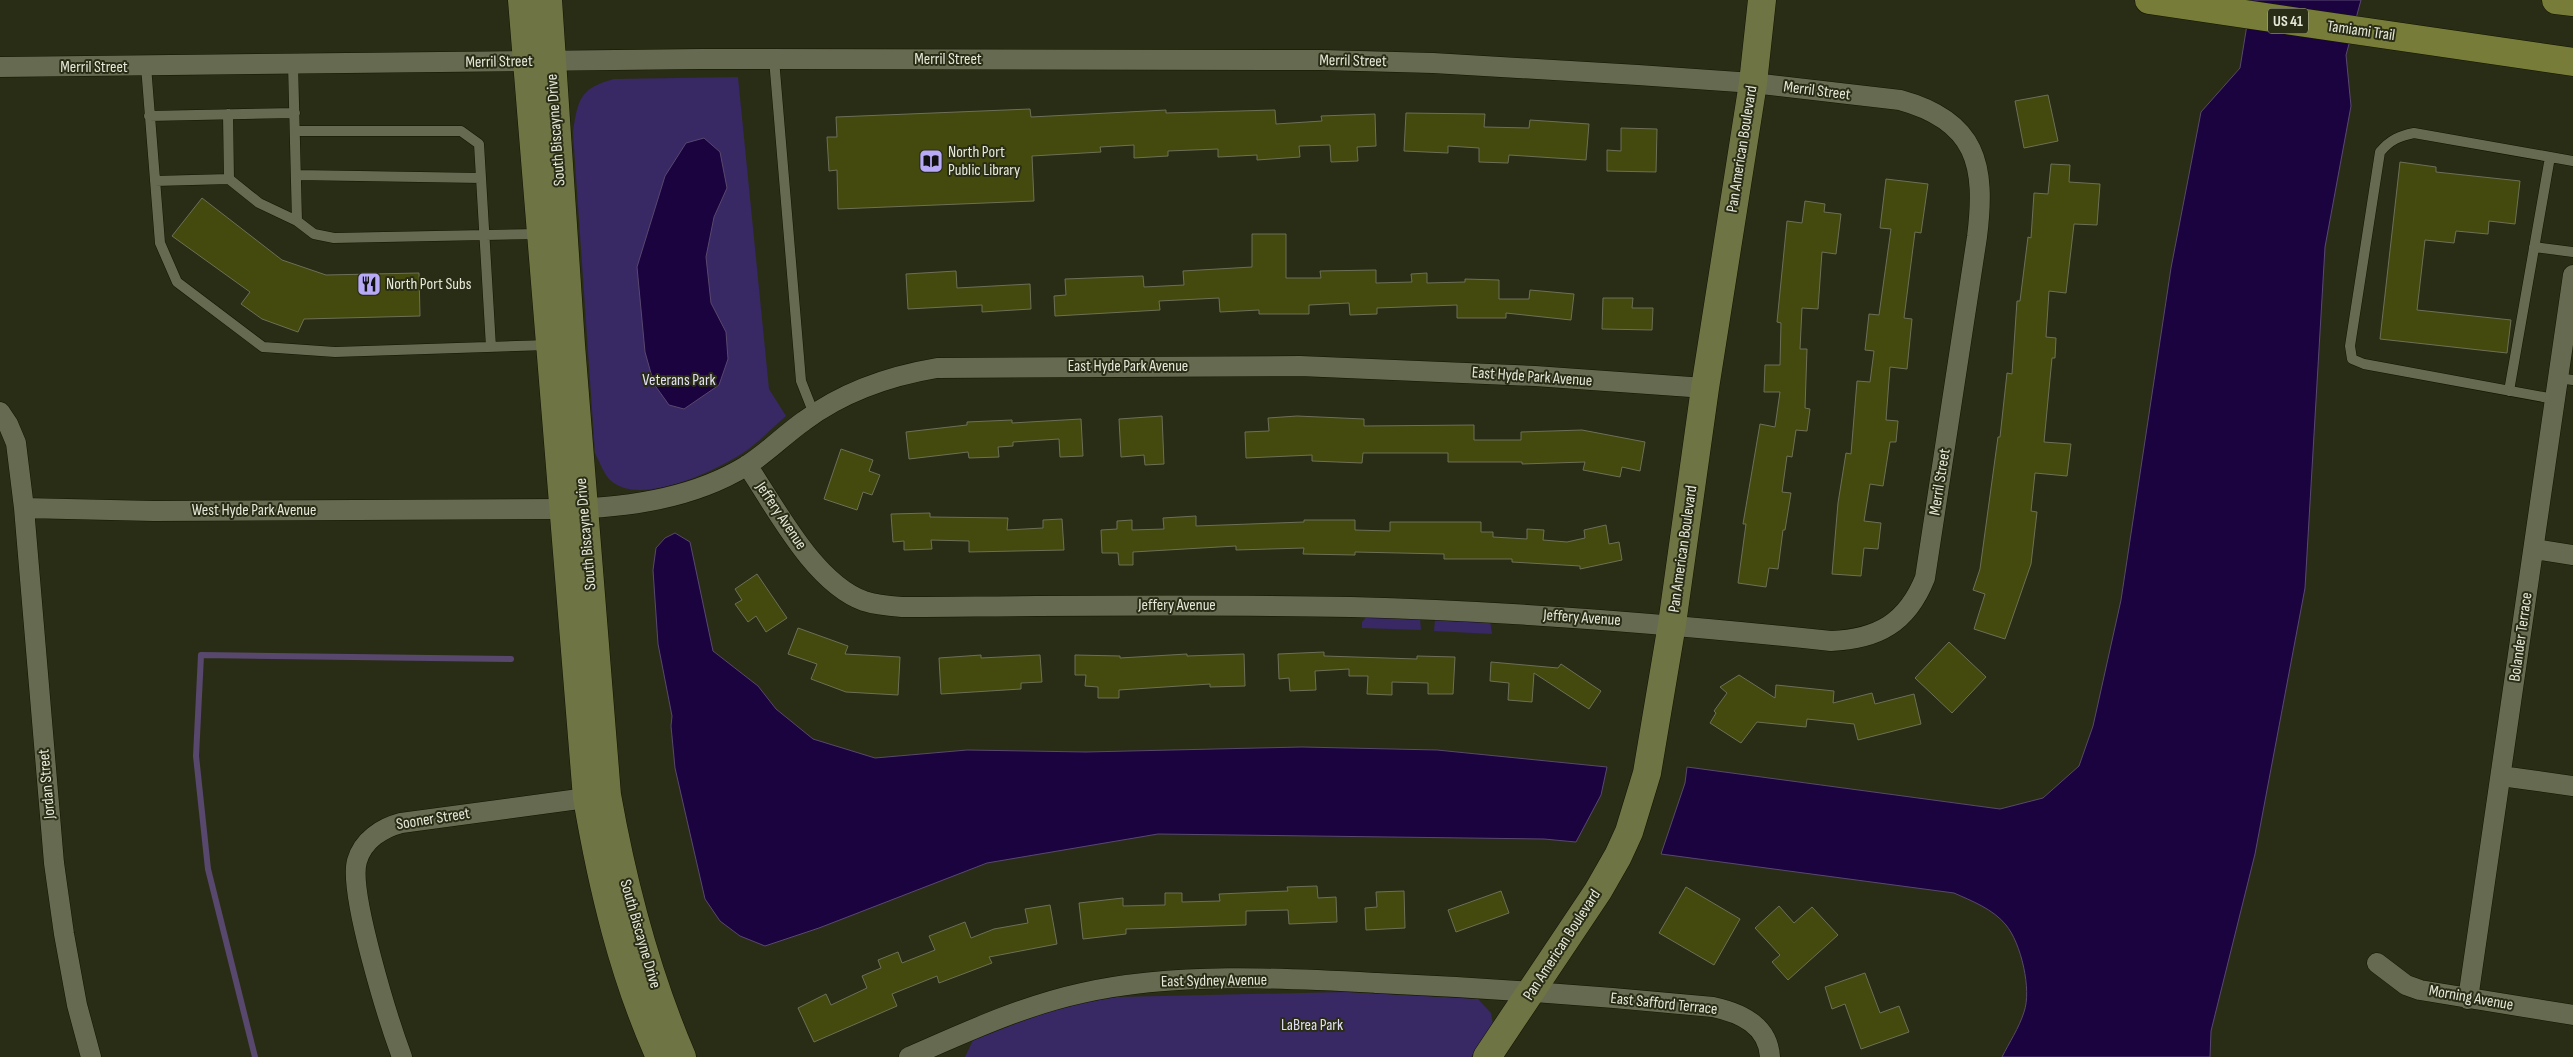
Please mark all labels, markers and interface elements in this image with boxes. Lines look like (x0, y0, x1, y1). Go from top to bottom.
road number: US 41 (2268, 8, 2308, 34)
street label: Tamiami Trail (2326, 17, 2396, 45)
street label: Merril Street (914, 50, 982, 69)
street label: Merril Street (1319, 51, 1387, 71)
street label: Merril Street (465, 52, 533, 72)
street label: Merril Street (60, 58, 128, 77)
street label: South Biscayne Drive (543, 73, 569, 187)
street label: Merril Street (1782, 77, 1852, 105)
street label: Pan American Boulevard (1723, 84, 1761, 214)
place label: North Port Public Library (948, 143, 1020, 180)
library icon: North Port Public Library (918, 148, 944, 174)
restaurant icon: North Port Subs (356, 271, 382, 297)
place label: North Port Subs (386, 275, 472, 294)
street label: East Hyde Park Avenue (1068, 357, 1188, 376)
street label: East Hyde Park Avenue (1471, 363, 1593, 391)
park label: Veterans Park (642, 371, 716, 390)
street label: Merril Street (1925, 447, 1955, 517)
street label: South Biscayne Drive (572, 477, 600, 591)
street label: Jeffery Avenue (751, 478, 811, 553)
street label: Pan American Boulevard (1665, 484, 1701, 614)
street label: West Hyde Park Avenue (192, 501, 316, 520)
street label: Bolander Terrace (2505, 591, 2537, 683)
street label: Jeffery Avenue (1137, 596, 1216, 615)
street label: Jeffery Avenue (1542, 606, 1621, 630)
street label: Jordan Street (34, 748, 60, 821)
street label: Sooner Street (395, 804, 471, 834)
street label: South Biscayne Drive (615, 877, 665, 991)
street label: Pan American Boulevard (1519, 886, 1605, 1004)
street label: East Sydney Avenue (1161, 971, 1267, 991)
street label: Morning Avenue (2427, 981, 2515, 1015)
street label: East Safford Terrace (1610, 989, 1718, 1019)
park label: LaBrea Park (1281, 1016, 1343, 1035)

